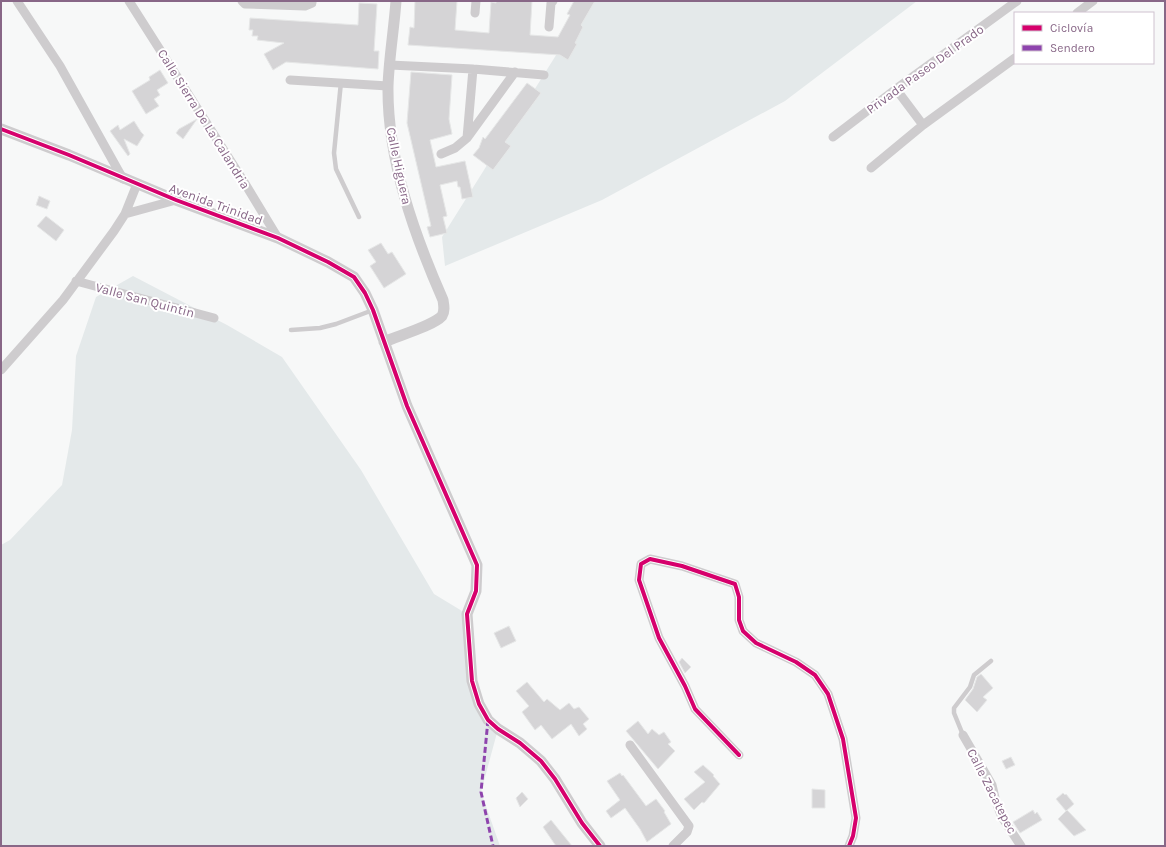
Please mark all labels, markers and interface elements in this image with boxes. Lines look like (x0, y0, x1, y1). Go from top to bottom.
legend (1014, 12, 1154, 64)
street label: Privada Paseo Del Prado (863, 21, 987, 117)
text: Ciclovía (1050, 21, 1093, 35)
text: Sendero (1050, 41, 1095, 55)
street label: Calle Sierra De La Calandria (155, 46, 253, 192)
street label: Calle Higuera (384, 126, 414, 206)
street label: Avenida Trinidad (167, 180, 265, 228)
street label: Valle San Quintin (94, 280, 196, 320)
street label: Calle Zacatepec (964, 746, 1020, 836)

